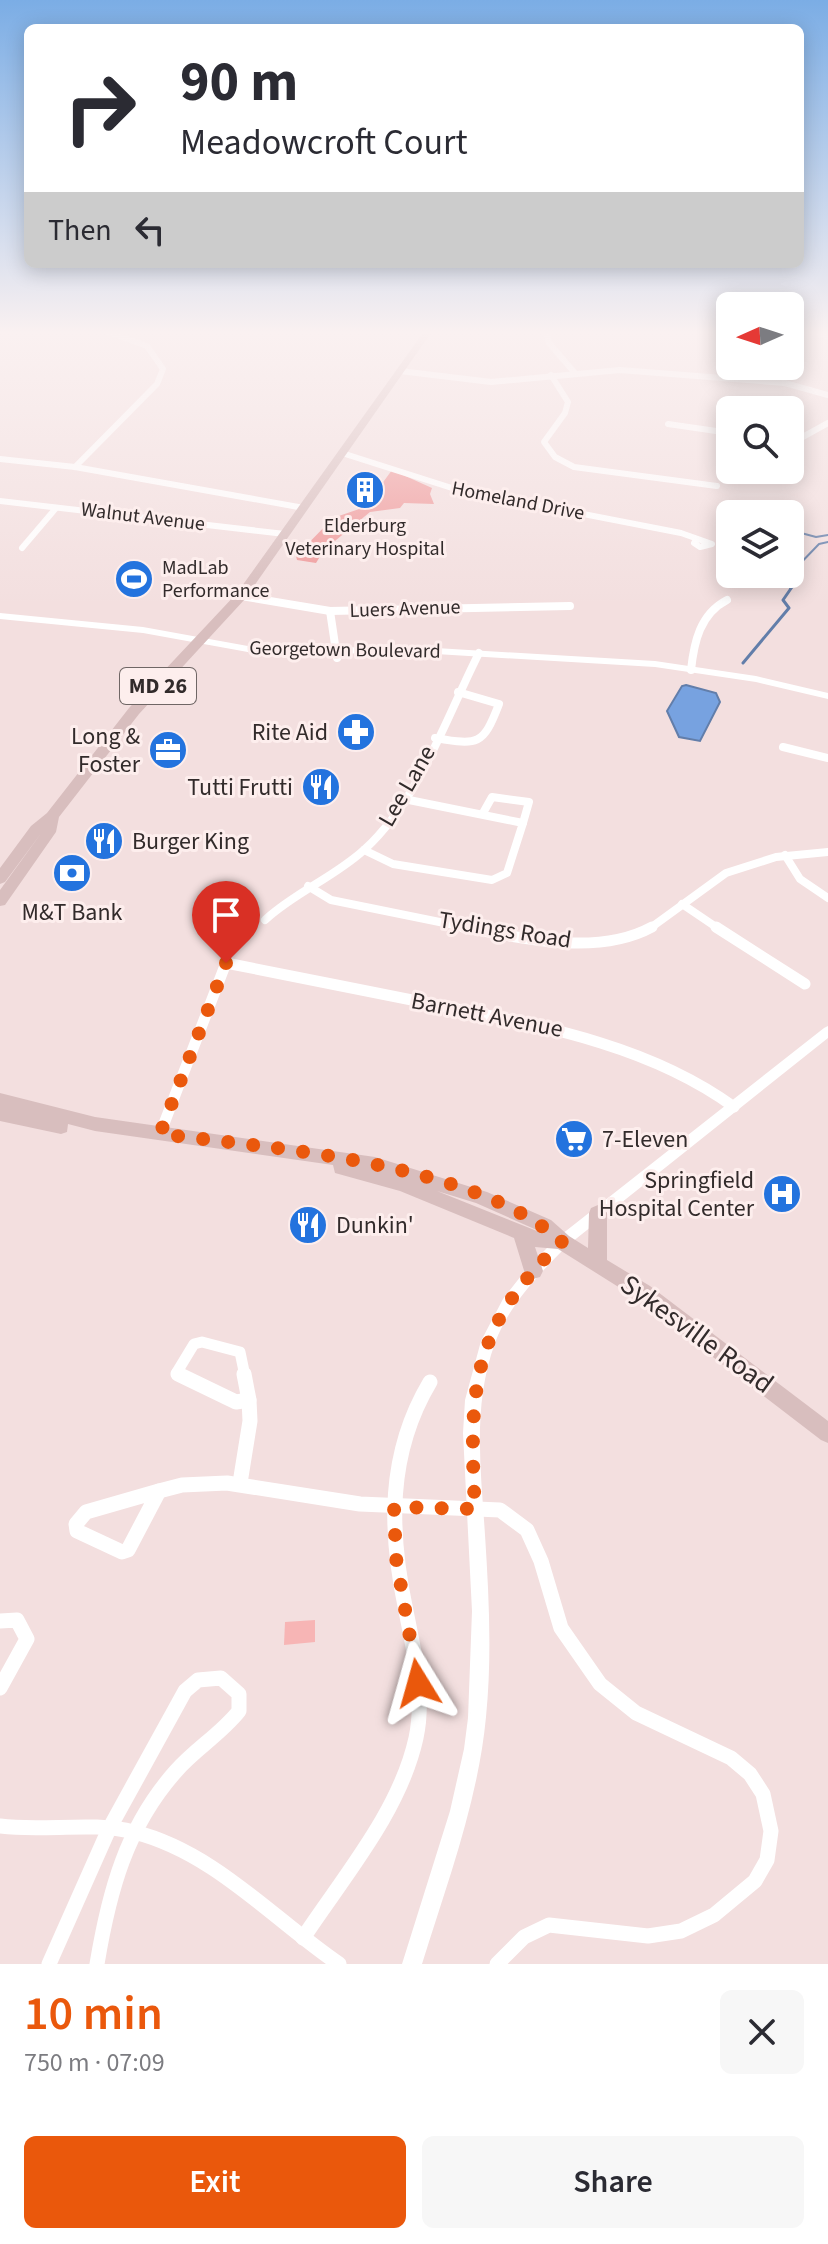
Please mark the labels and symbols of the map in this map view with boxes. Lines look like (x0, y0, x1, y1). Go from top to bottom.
north arrow (716, 292, 804, 380)
building icon: Elderburg Veterinary Hospital (344, 469, 386, 511)
street label: Homeland Drive (449, 474, 587, 528)
street label: Walnut Avenue (79, 495, 207, 539)
place label: Elderburg Veterinary Hospital (285, 512, 445, 563)
place label: MadLab Performance (162, 554, 269, 605)
sports icon: MadLab Performance (113, 558, 155, 600)
street label: Luers Avenue (349, 593, 461, 625)
street label: Georgetown Boulevard (249, 634, 441, 666)
road number: MD 26 (120, 668, 196, 704)
pharmacy icon: Rite Aid (335, 711, 377, 753)
place label: Rite Aid (252, 715, 328, 750)
place label: Long & Foster (71, 719, 141, 782)
office icon: Long & Foster (147, 729, 189, 771)
street label: Lee Lane (370, 739, 444, 833)
restaurant icon: Tutti Frutti (300, 766, 342, 808)
place label: Tutti Frutti (187, 770, 293, 805)
restaurant icon: Burger King (83, 820, 125, 862)
place label: Burger King (132, 824, 249, 859)
bank icon: M&T Bank (51, 852, 93, 894)
pin (192, 881, 260, 963)
place label: M&T Bank (22, 895, 123, 930)
street label: Tydings Road (436, 902, 574, 958)
street label: Barnett Avenue (408, 983, 566, 1047)
supermarket icon: 7-Eleven (553, 1118, 595, 1160)
place label: 7-Eleven (602, 1122, 688, 1157)
place label: Springfield Hospital Center (599, 1163, 755, 1226)
hospital icon: Springfield Hospital Center (761, 1173, 803, 1215)
restaurant icon: Dunkin' (287, 1204, 329, 1246)
place label: Dunkin' (336, 1208, 414, 1243)
street label: Sykesville Road (612, 1265, 782, 1403)
position arrow (376, 1641, 460, 1725)

